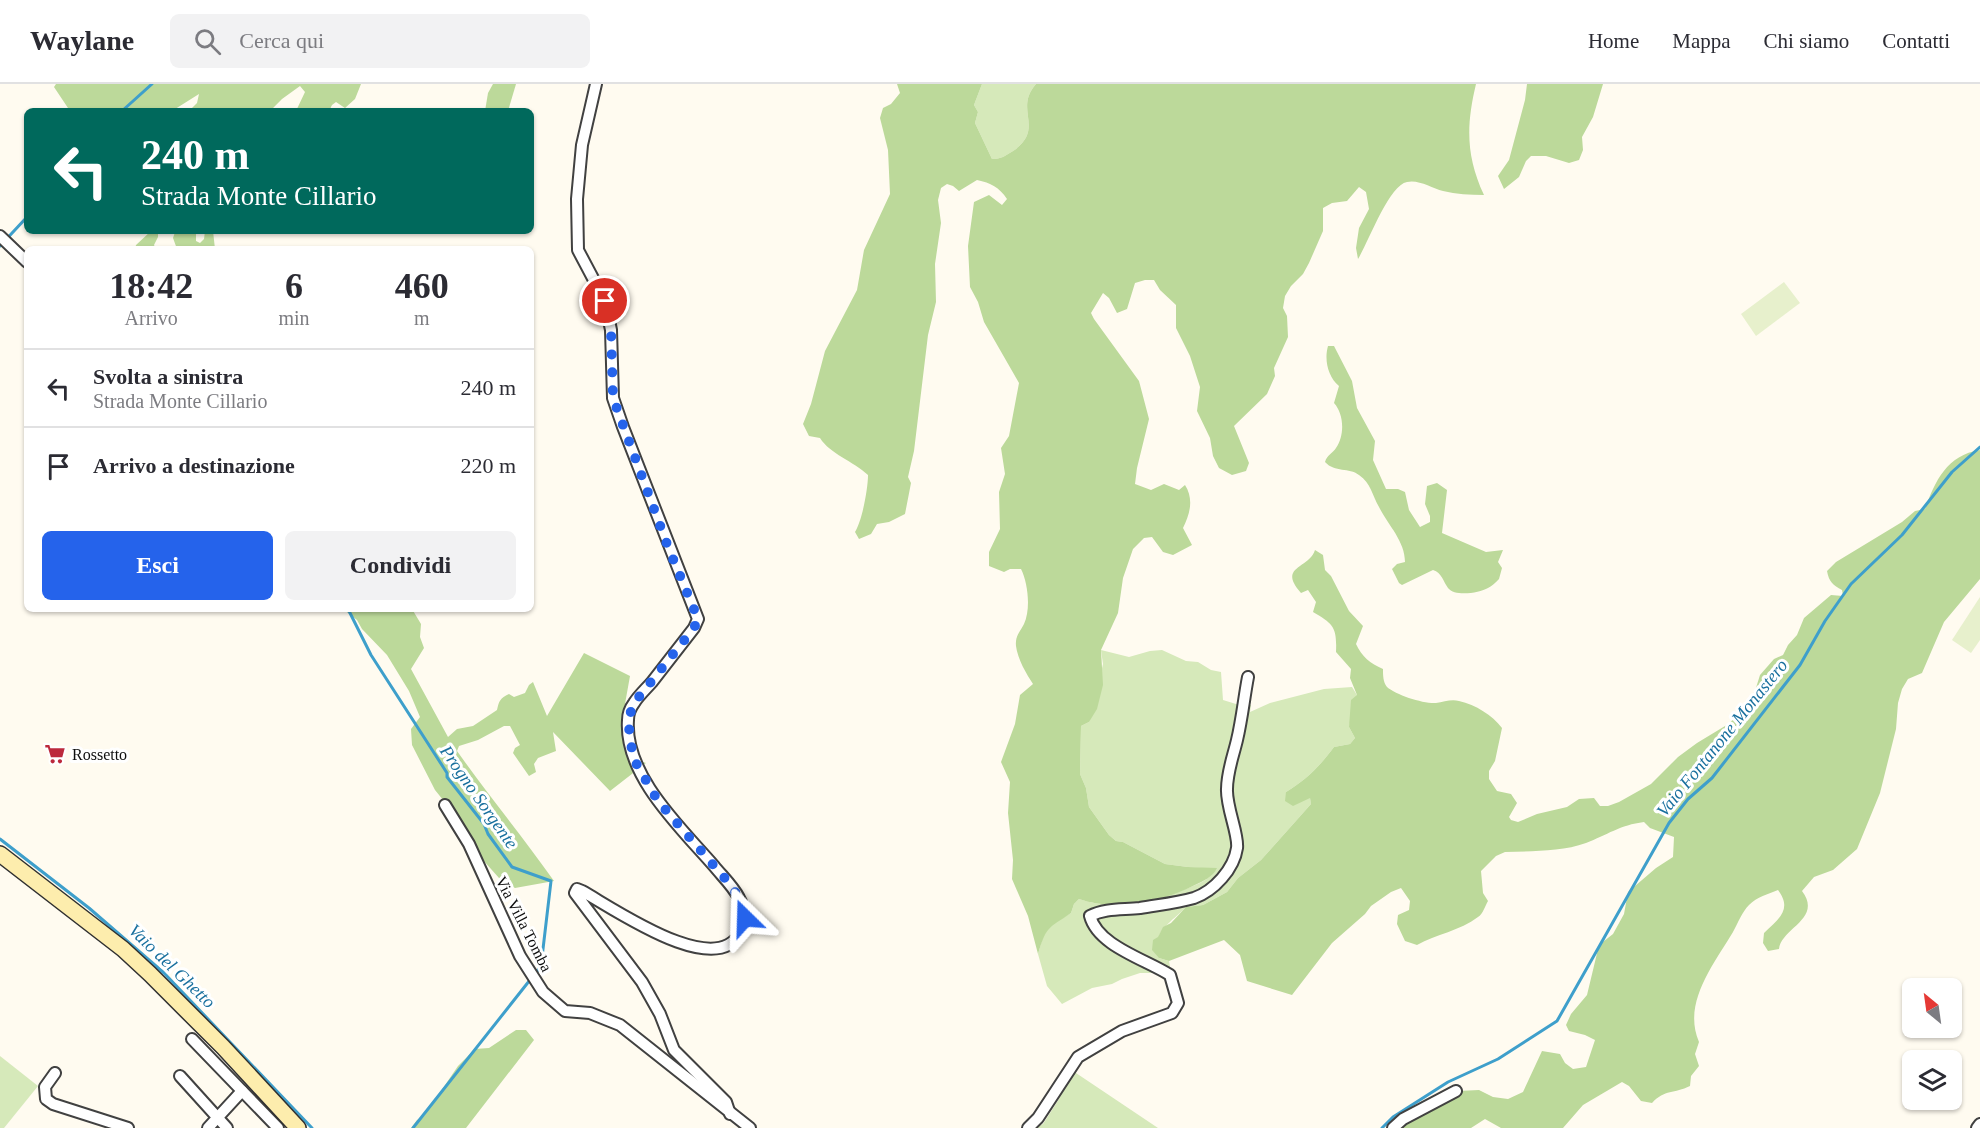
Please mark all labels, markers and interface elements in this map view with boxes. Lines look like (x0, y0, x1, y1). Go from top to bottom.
search box (170, 14, 590, 68)
text: Waylane (30, 25, 134, 56)
icon: search (191, 25, 224, 58)
text: Cerca qui (239, 28, 324, 53)
text: Home (1588, 29, 1639, 53)
text: Mappa (1672, 29, 1731, 53)
text: Chi siamo (1764, 29, 1849, 53)
text: Contatti (1882, 29, 1950, 53)
icon: left (42, 132, 120, 210)
text: 240 m (141, 132, 250, 178)
text: Strada Monte Cillario (141, 181, 376, 211)
text: 18:42 (109, 266, 193, 306)
text: 6 (285, 266, 303, 306)
text: 460 (395, 266, 449, 306)
pin (579, 275, 630, 326)
icon: arrive (588, 284, 621, 317)
text: Arrivo (125, 307, 178, 329)
text: min (278, 307, 310, 329)
text: m (414, 307, 430, 329)
text: Svolta a sinistra (93, 364, 243, 389)
icon: left (42, 372, 75, 405)
text: 240 m (460, 375, 516, 400)
text: Strada Monte Cillario (93, 390, 267, 412)
icon: arrive (42, 450, 75, 483)
text: Arrivo a destinazione (93, 453, 295, 478)
text: 220 m (460, 453, 516, 478)
button: Esci (42, 531, 273, 600)
button: Condividi (285, 531, 516, 600)
water label: Vaio Fontanone Monastero (1652, 655, 1792, 821)
water label: Progno Sorgente (435, 741, 522, 852)
supermarket icon: Rossetto (43, 742, 67, 766)
place label: Rossetto (72, 746, 127, 763)
street label: Via Villa Tomba (493, 873, 555, 975)
position arrow (713, 886, 777, 950)
water label: Vaio del Ghetto (125, 920, 219, 1012)
north arrow (1902, 978, 1962, 1038)
map controls (1902, 978, 1962, 1110)
button: layers (1902, 1050, 1962, 1110)

